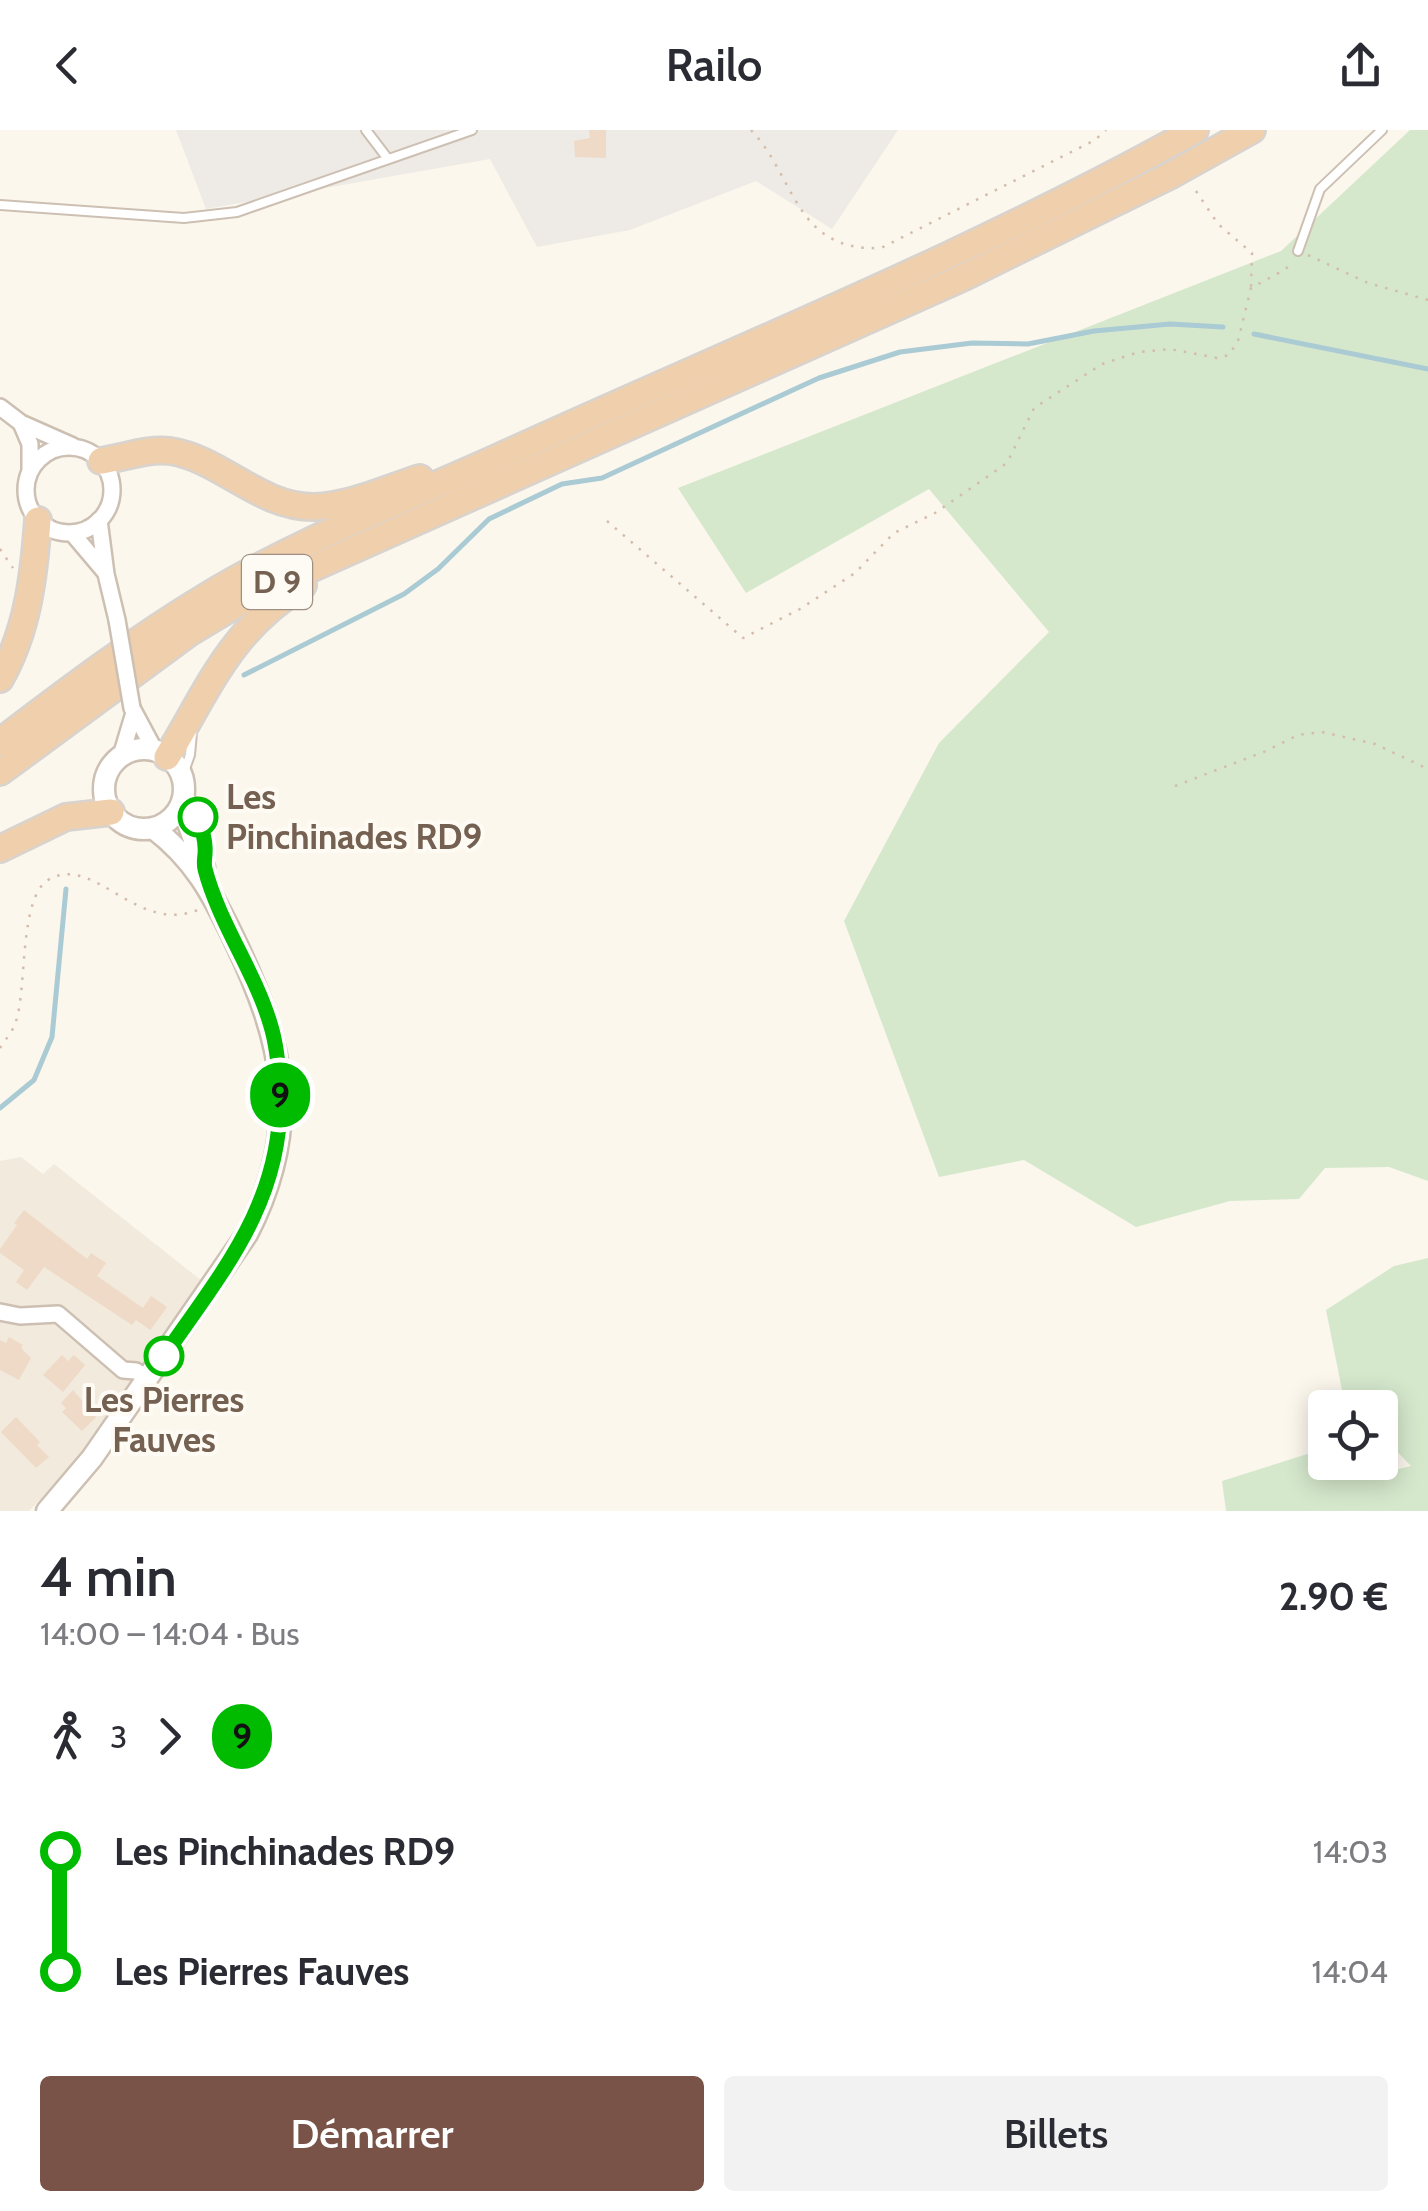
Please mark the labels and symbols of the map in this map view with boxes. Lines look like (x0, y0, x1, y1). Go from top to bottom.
road number: D 9 (242, 555, 312, 609)
place label: Les Pinchinades RD9 (226, 775, 482, 858)
marker: Les Pinchinades RD9 (179, 798, 217, 836)
line badge: 9 (248, 1062, 312, 1128)
marker: Les Pierres Fauves (145, 1337, 183, 1375)
place label: Les Pierres Fauves (84, 1378, 244, 1461)

